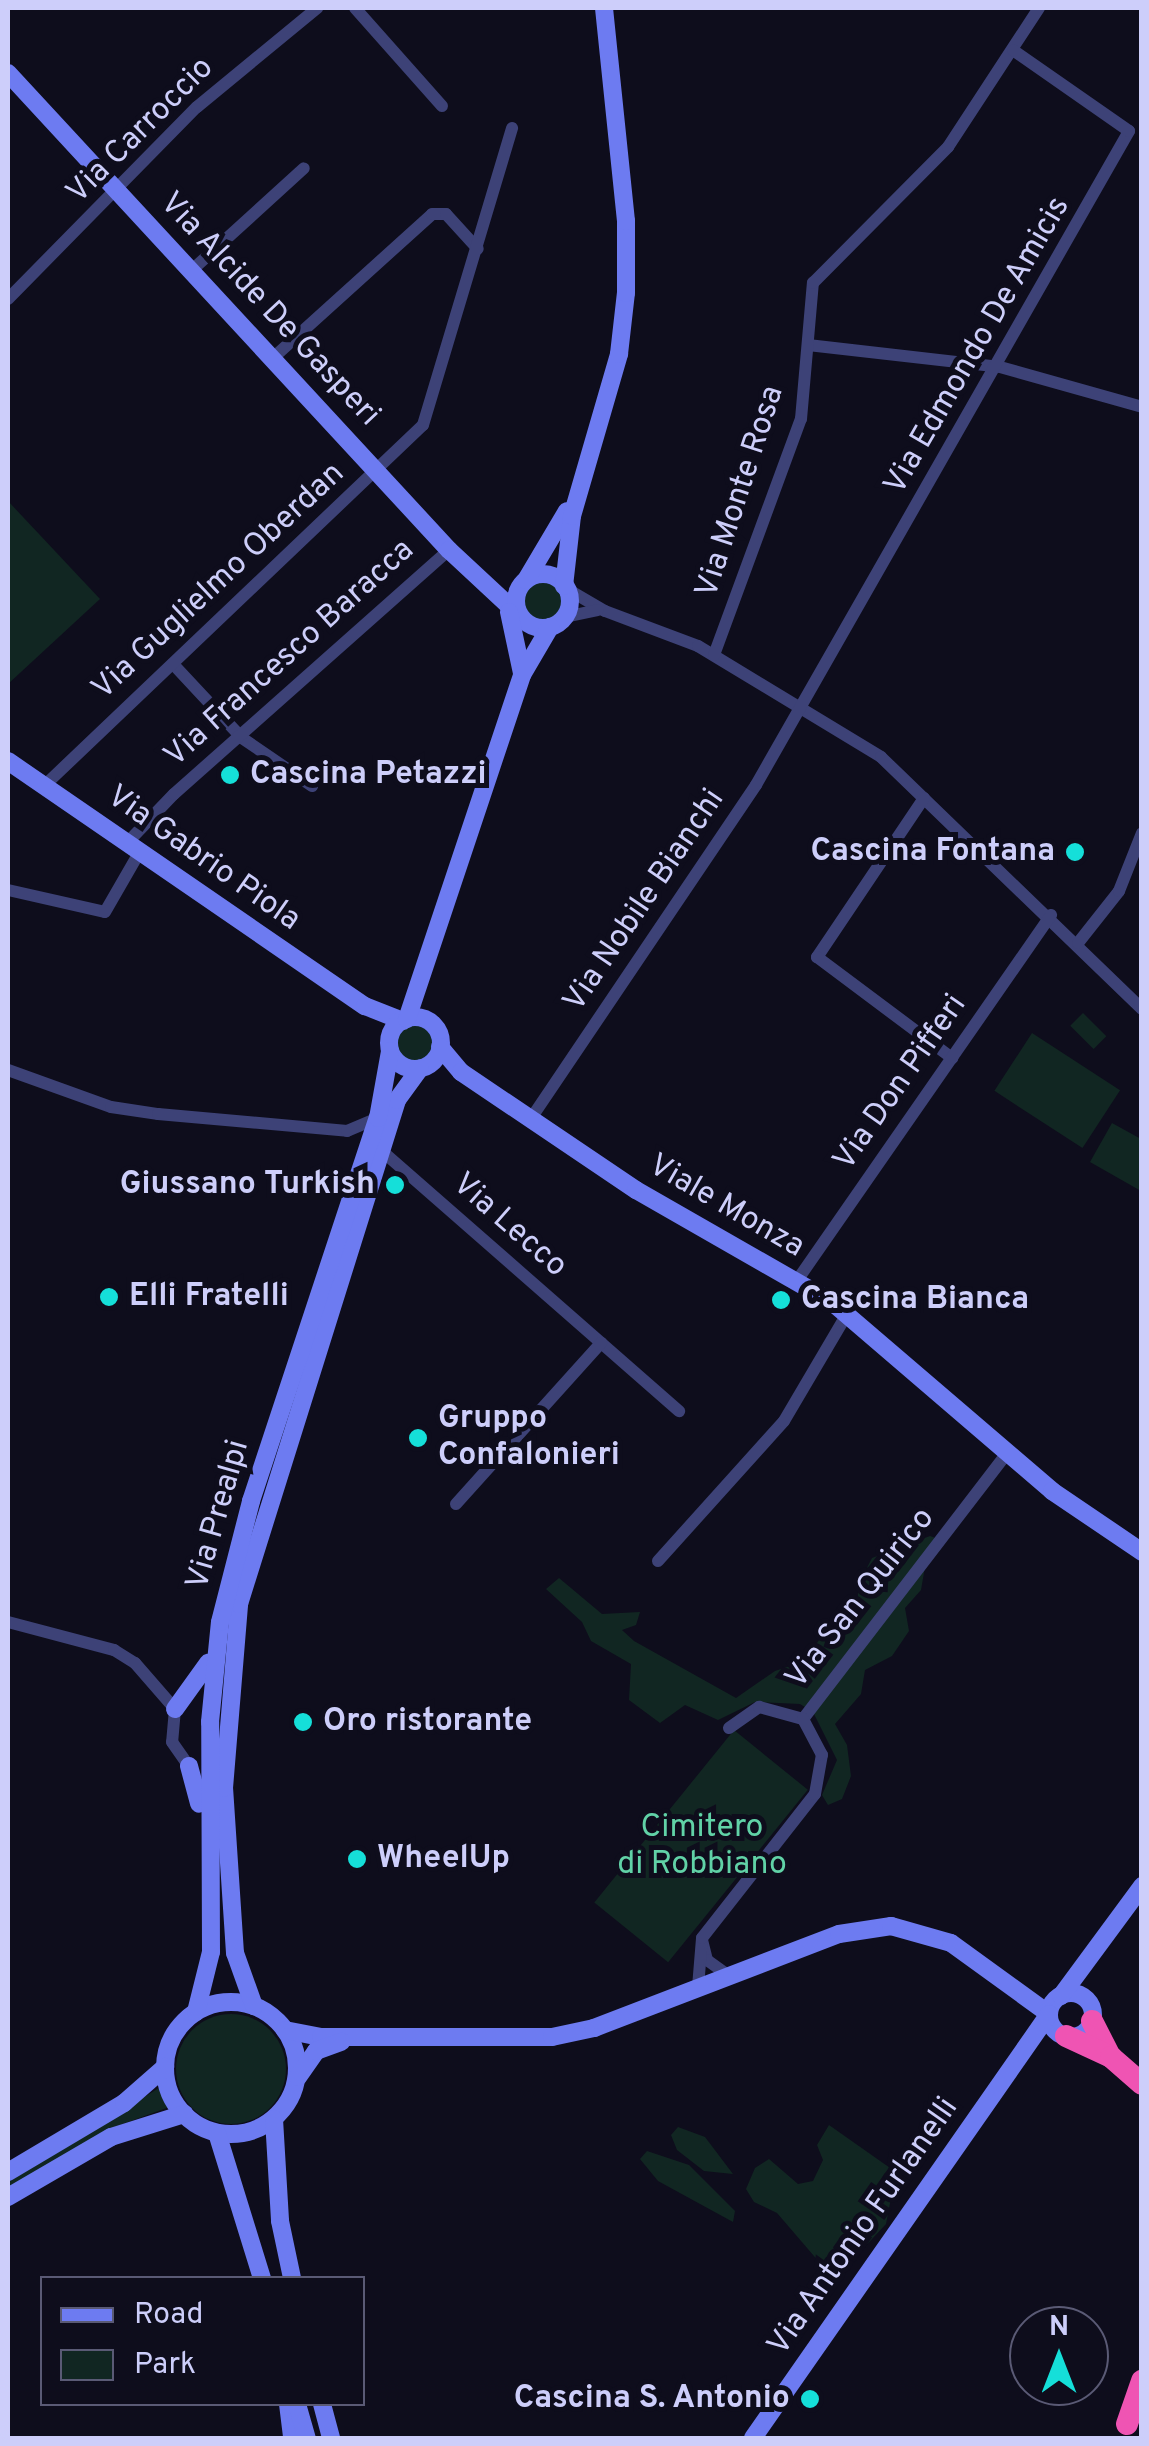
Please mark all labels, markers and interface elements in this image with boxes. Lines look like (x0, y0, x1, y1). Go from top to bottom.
street label: Via Carroccio (60, 50, 222, 212)
street label: Via Alcide De Gasperi (150, 185, 388, 435)
street label: Via Edmondo De Amicis (877, 190, 1079, 502)
street label: Via Monte Rosa (689, 381, 793, 603)
street label: Via Guglielmo Oberdan (85, 455, 353, 709)
street label: Via Francesco Baracca (157, 532, 423, 776)
place label: Cascina Petazzi (250, 756, 487, 794)
marker: Cascina Petazzi (219, 764, 241, 786)
street label: Via Gabrio Piola (99, 778, 307, 940)
street label: Via Nobile Bianchi (556, 782, 734, 1020)
place label: Cascina Fontana (811, 833, 1055, 871)
marker: Cascina Fontana (1064, 841, 1086, 863)
street label: Via Don Pifferi (826, 988, 976, 1178)
street label: Viale Monza (641, 1147, 811, 1267)
place label: Giussano Turkish (120, 1166, 375, 1204)
street label: Via Lecco (444, 1166, 574, 1286)
marker: Giussano Turkish (384, 1174, 406, 1196)
place label: Elli Fratelli (129, 1278, 289, 1316)
place label: Cascina Bianca (801, 1281, 1029, 1319)
marker: Elli Fratelli (98, 1286, 120, 1308)
marker: Cascina Bianca (770, 1289, 792, 1311)
place label: Gruppo Confalonieri (438, 1401, 620, 1476)
marker: Gruppo Confalonieri (407, 1427, 429, 1449)
street label: Via Prealpi (179, 1436, 259, 1594)
street label: Via San Quirico (778, 1501, 944, 1697)
place label: Oro ristorante (323, 1703, 532, 1741)
marker: Oro ristorante (292, 1711, 314, 1733)
park label: Cimitero di Robbiano (617, 1810, 787, 1885)
place label: WheelUp (377, 1840, 510, 1878)
marker: WheelUp (346, 1848, 368, 1870)
street label: Via Antonio Furlanelli (760, 2090, 968, 2364)
legend (40, 2276, 365, 2406)
text: Road (134, 2297, 203, 2334)
north arrow (1009, 2306, 1109, 2406)
text: N (1049, 2310, 1069, 2346)
text: Park (134, 2347, 196, 2384)
place label: Cascina S. Antonio (513, 2380, 790, 2418)
marker: Cascina S. Antonio (799, 2388, 821, 2410)

